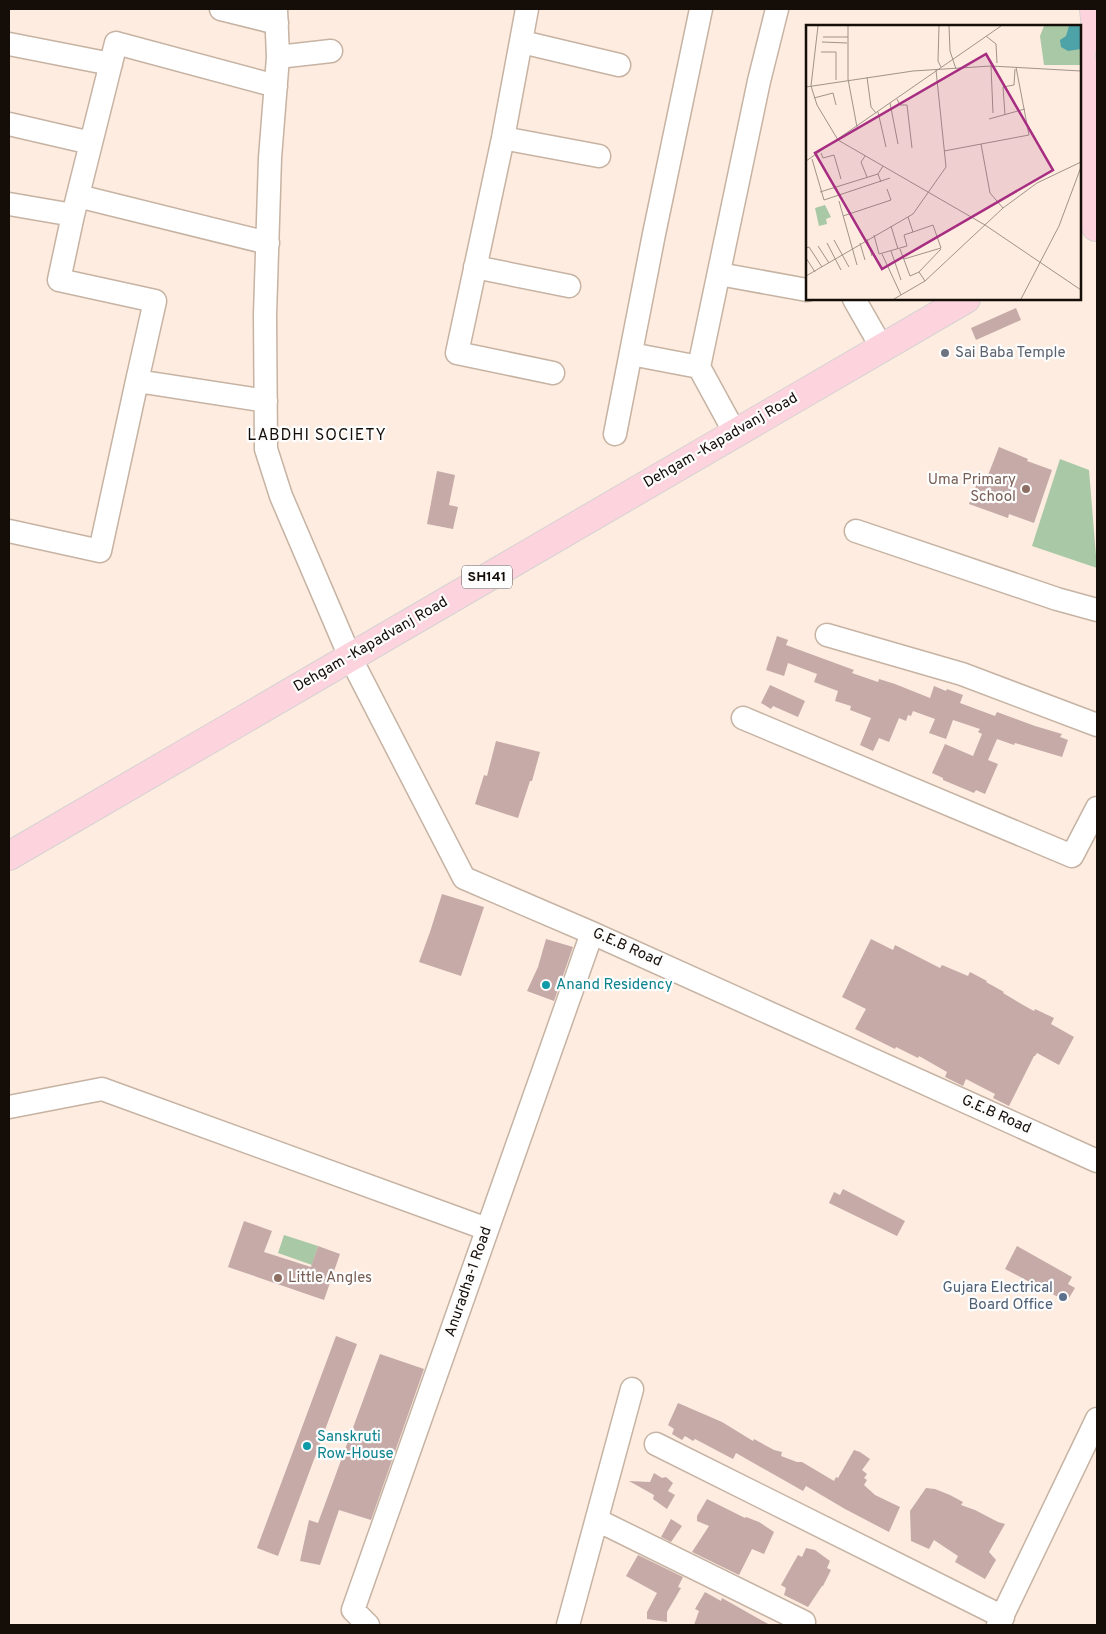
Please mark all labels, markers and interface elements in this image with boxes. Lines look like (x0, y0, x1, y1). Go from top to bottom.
inset map (806, 25, 1081, 300)
place label: Sai Baba Temple (955, 344, 1066, 363)
marker: Sai Baba Temple (939, 347, 951, 359)
street label: Dehgam -Kapadvanj Road (641, 389, 801, 493)
district label: LABDHI SOCIETY (247, 426, 387, 446)
place label: Uma Primary School (928, 471, 1016, 507)
marker: Uma Primary School (1020, 483, 1032, 495)
road number: SH141 (462, 566, 512, 588)
street label: Dehgam -Kapadvanj Road (291, 593, 451, 697)
street label: G.E.B Road (589, 924, 665, 972)
place label: Anand Residency (556, 976, 673, 995)
marker: Anand Residency (540, 979, 552, 991)
street label: G.E.B Road (958, 1091, 1034, 1139)
street label: Anuradha-1 Road (441, 1224, 497, 1340)
place label: Little Angles (288, 1269, 372, 1288)
marker: Little Angles (272, 1272, 284, 1284)
place label: Gujara Electrical Board Office (942, 1279, 1053, 1315)
marker: Gujara Electrical Board Office (1057, 1291, 1069, 1303)
place label: Sanskruti Row-House (317, 1428, 394, 1464)
marker: Sanskruti Row-House (301, 1440, 313, 1452)

